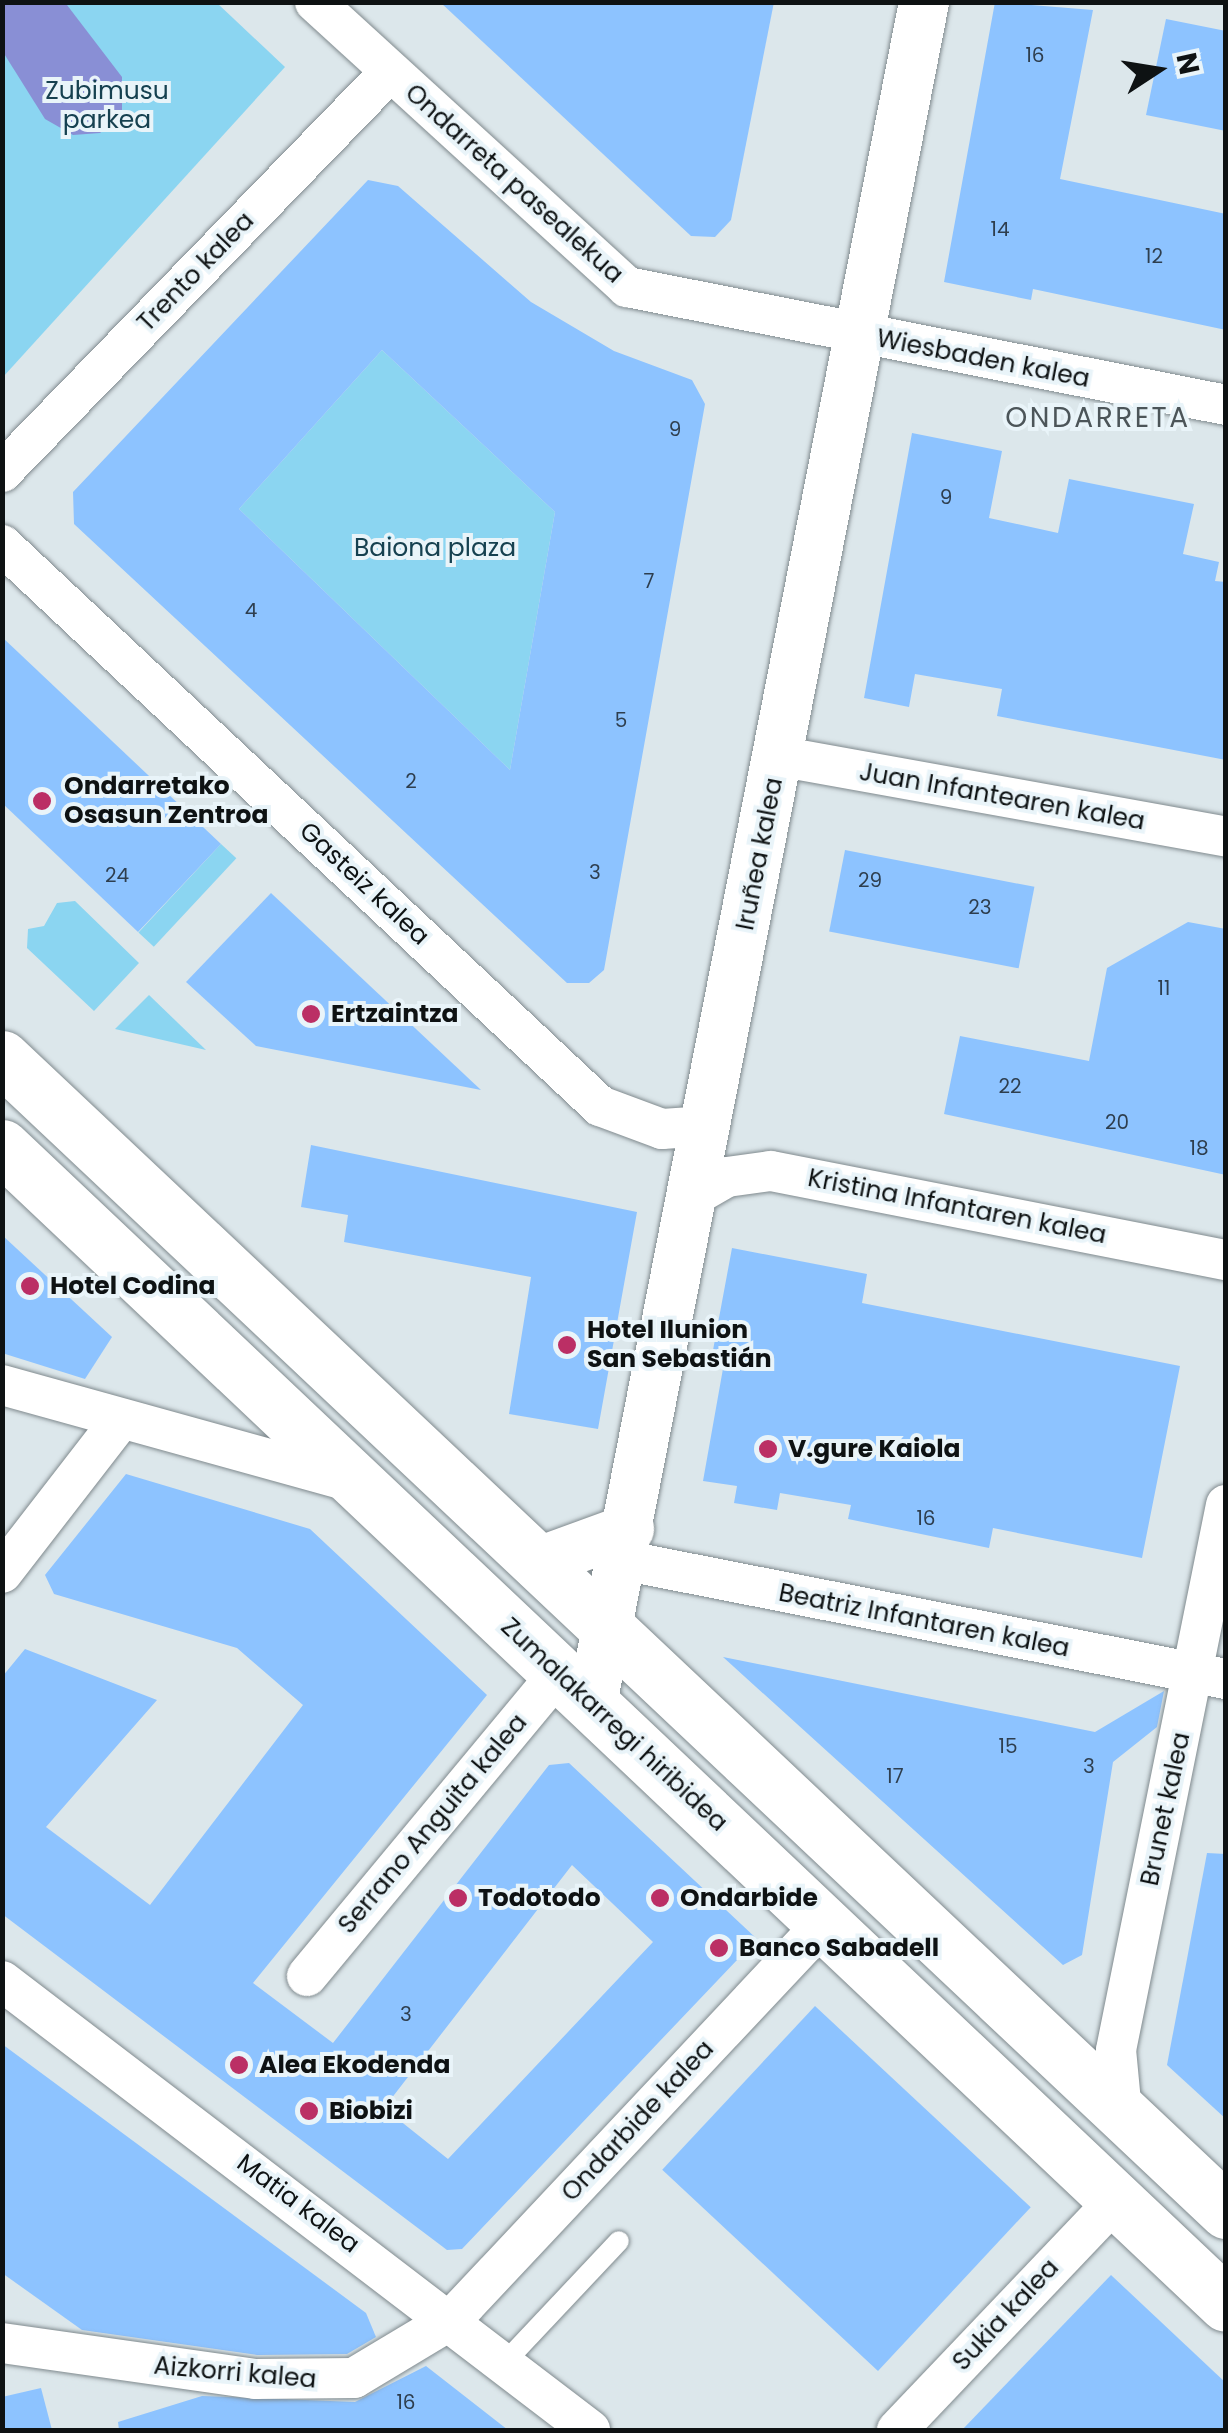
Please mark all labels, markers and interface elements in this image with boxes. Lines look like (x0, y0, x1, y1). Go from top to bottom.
north arrow (1108, 20, 1208, 120)
house number: 16 (1025, 43, 1045, 67)
text: N (1167, 49, 1209, 78)
park label: Zubimusu parkea (45, 77, 169, 136)
street label: Ondarreta pasealekua (399, 78, 629, 290)
street label: Trento kalea (132, 206, 260, 338)
house number: 14 (991, 217, 1009, 241)
house number: 12 (1145, 244, 1163, 268)
street label: Wiesbaden kalea (874, 324, 1092, 394)
district label: ONDARRETA (1005, 401, 1191, 435)
house number: 9 (669, 417, 681, 441)
house number: 9 (940, 485, 952, 509)
park label: Baiona plaza (354, 533, 516, 563)
house number: 7 (644, 569, 654, 593)
house number: 4 (245, 598, 257, 622)
house number: 5 (615, 708, 627, 732)
street label: Juan Infantearen kalea (857, 757, 1147, 837)
house number: 2 (405, 769, 417, 793)
place label: Ondarretako Osasun Zentroa (64, 772, 268, 831)
street label: Iruñea kalea (730, 775, 790, 933)
marker: Ondarretako Osasun Zentroa (29, 788, 55, 814)
street label: Gasteiz kalea (293, 816, 435, 952)
house number: 3 (589, 860, 601, 884)
house number: 24 (105, 863, 129, 887)
house number: 29 (858, 868, 882, 892)
house number: 23 (968, 895, 992, 919)
house number: 11 (1158, 976, 1170, 1000)
place label: Ertzaintza (331, 999, 458, 1029)
marker: Ertzaintza (300, 1003, 322, 1025)
house number: 22 (999, 1074, 1021, 1098)
house number: 20 (1105, 1110, 1129, 1134)
house number: 18 (1189, 1136, 1209, 1160)
street label: Kristina Infantaren kalea (805, 1163, 1109, 1251)
place label: Hotel Codina (50, 1271, 216, 1301)
marker: Hotel Codina (19, 1275, 41, 1297)
place label: Hotel Ilunion San Sebastián (587, 1316, 772, 1375)
marker: Hotel Ilunion San Sebastián (556, 1334, 578, 1356)
place label: V.gure Kaiola (788, 1434, 961, 1464)
marker: V.gure Kaiola (757, 1438, 779, 1460)
house number: 16 (916, 1506, 936, 1530)
street label: Beatriz Infantaren kalea (776, 1578, 1072, 1664)
street label: Zumalakarregi hiribidea (494, 1612, 734, 1838)
street label: Serrano Anguita kalea (332, 1708, 534, 1940)
street label: Brunet kalea (1135, 1729, 1197, 1889)
house number: 15 (999, 1734, 1017, 1758)
house number: 3 (1083, 1754, 1095, 1778)
house number: 17 (886, 1764, 904, 1788)
place label: Todotodo (478, 1883, 601, 1913)
place label: Ondarbide (680, 1883, 818, 1913)
marker: Todotodo (447, 1887, 469, 1909)
marker: Ondarbide (649, 1887, 671, 1909)
place label: Banco Sabadell (739, 1933, 939, 1963)
marker: Banco Sabadell (708, 1937, 730, 1959)
house number: 3 (400, 2002, 412, 2026)
street label: Ondarbide kalea (556, 2034, 720, 2208)
place label: Alea Ekodenda (259, 2050, 451, 2080)
marker: Alea Ekodenda (228, 2054, 250, 2076)
place label: Biobizi (329, 2096, 413, 2126)
marker: Biobizi (298, 2100, 320, 2122)
street label: Matia kalea (231, 2148, 365, 2260)
street label: Sukia kalea (947, 2253, 1065, 2377)
street label: Aizkorri kalea (152, 2351, 318, 2395)
house number: 16 (396, 2390, 416, 2414)

